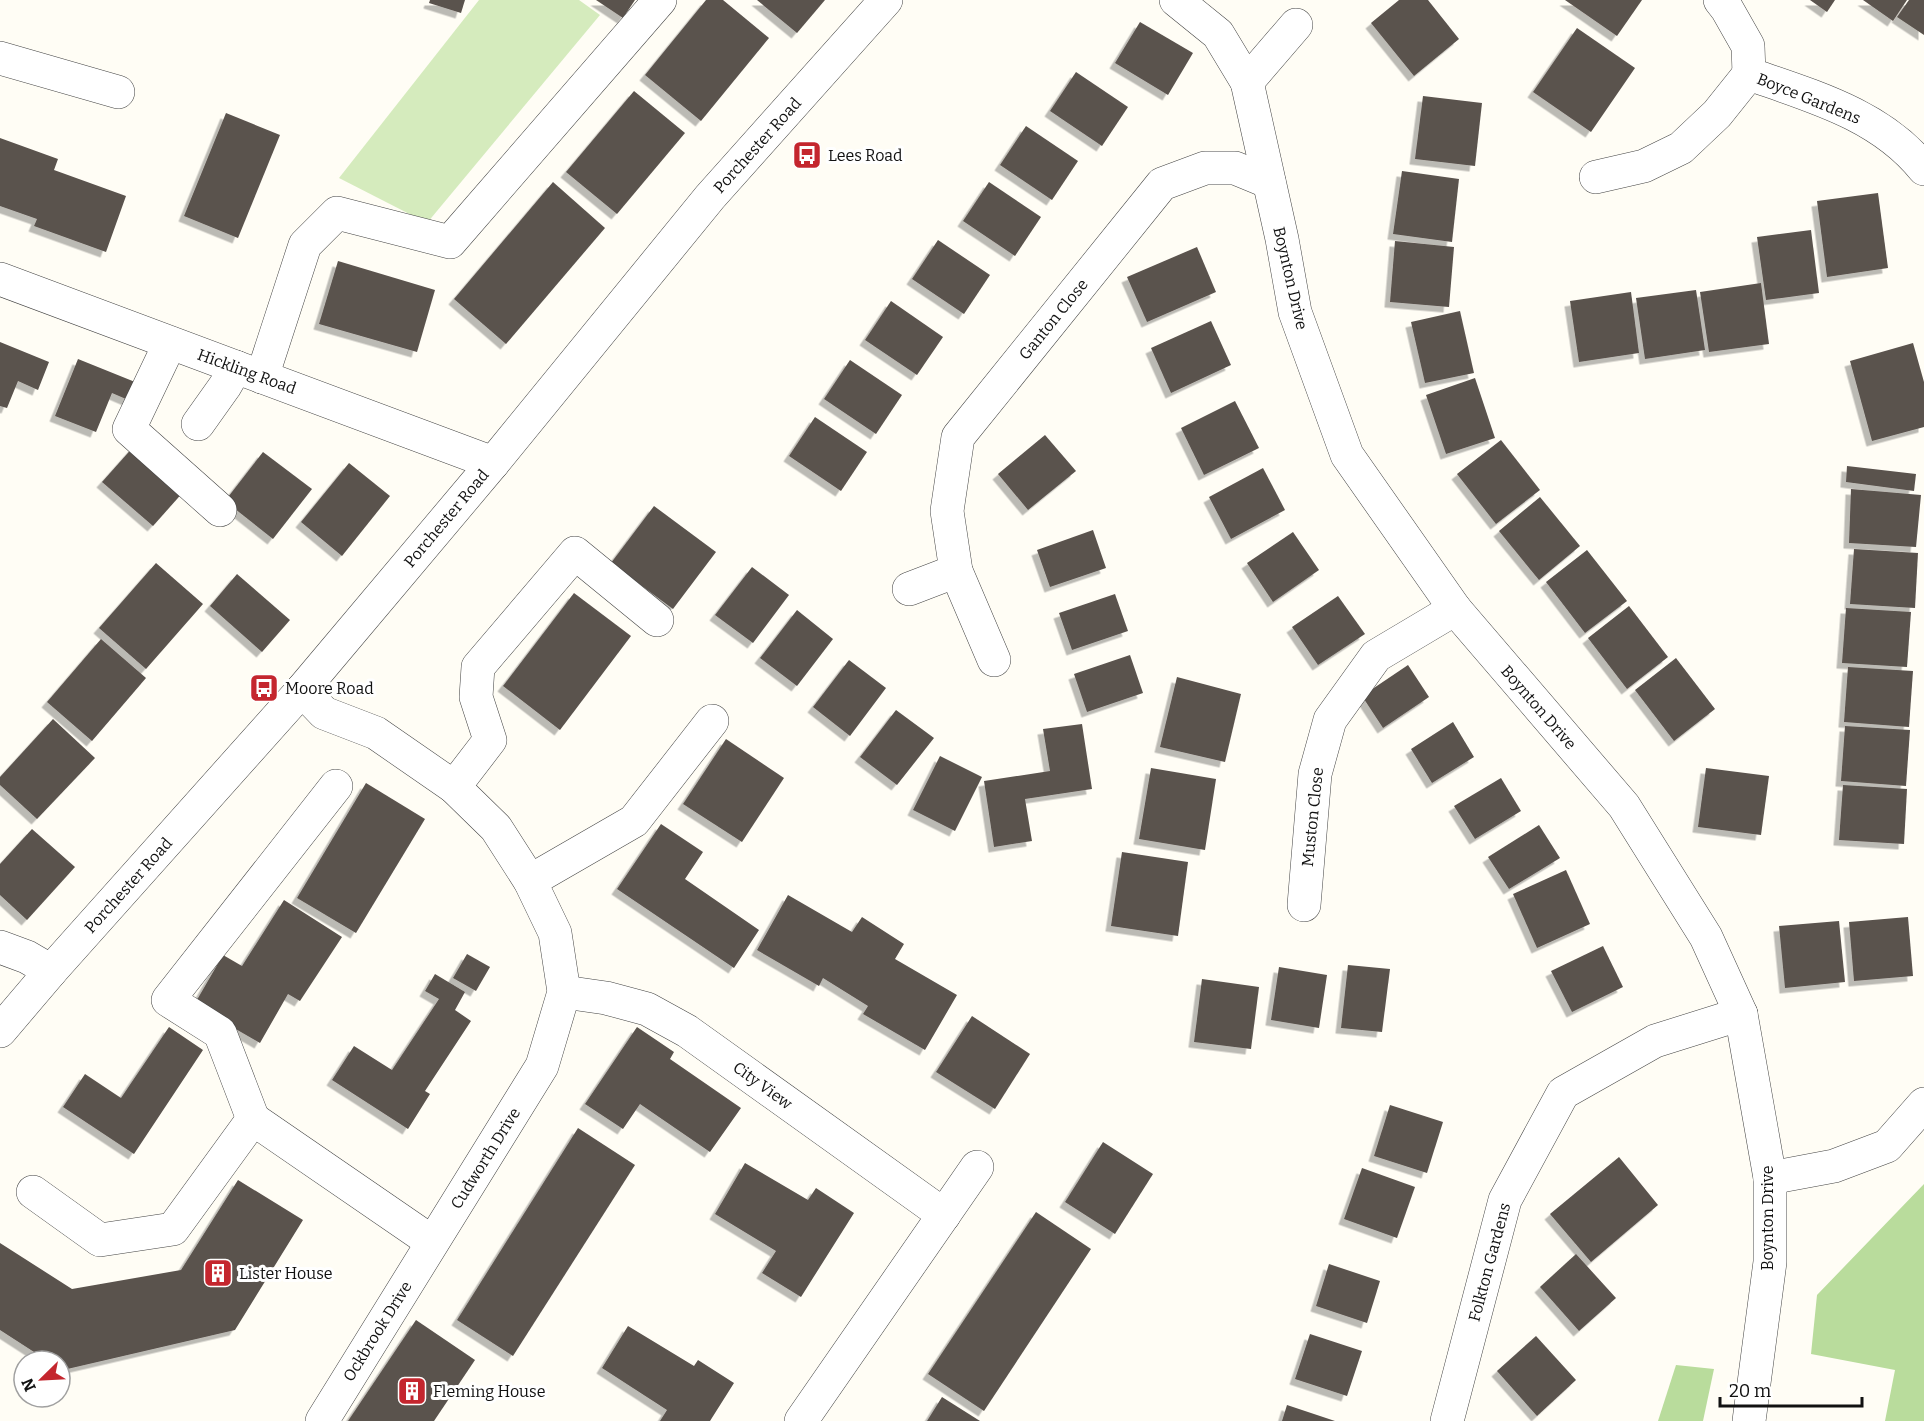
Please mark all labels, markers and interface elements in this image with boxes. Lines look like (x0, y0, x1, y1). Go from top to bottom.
street label: Boyce Gardens (1754, 69, 1863, 128)
street label: Porchester Road (710, 93, 805, 197)
bus stop icon: Lees Road (791, 139, 823, 171)
place label: Lees Road (828, 146, 903, 165)
street label: Boynton Drive (1269, 225, 1312, 331)
street label: Ganton Close (1015, 275, 1092, 364)
street label: Hickling Road (195, 345, 299, 398)
street label: Porchester Road (400, 465, 493, 571)
street label: Boynton Drive (1497, 661, 1580, 753)
bus stop icon: Moore Road (248, 672, 280, 704)
place label: Moore Road (285, 679, 374, 698)
street label: Muston Close (1298, 766, 1327, 868)
street label: Porchester Road (81, 833, 176, 937)
street label: City View (729, 1058, 796, 1113)
street label: Cudworth Drive (447, 1104, 524, 1212)
street label: Boynton Drive (1758, 1165, 1777, 1271)
street label: Folkton Gardens (1465, 1201, 1514, 1324)
building icon: Lister House (202, 1257, 234, 1289)
place label: Lister House (239, 1264, 333, 1283)
street label: Ockbrook Drive (339, 1278, 416, 1385)
north arrow (12, 1349, 72, 1409)
scale bar (1720, 1370, 1862, 1408)
text: N (18, 1375, 40, 1394)
building icon: Fleming House (396, 1375, 428, 1407)
text: 20 m (1729, 1380, 1771, 1402)
place label: Fleming House (433, 1382, 545, 1401)

